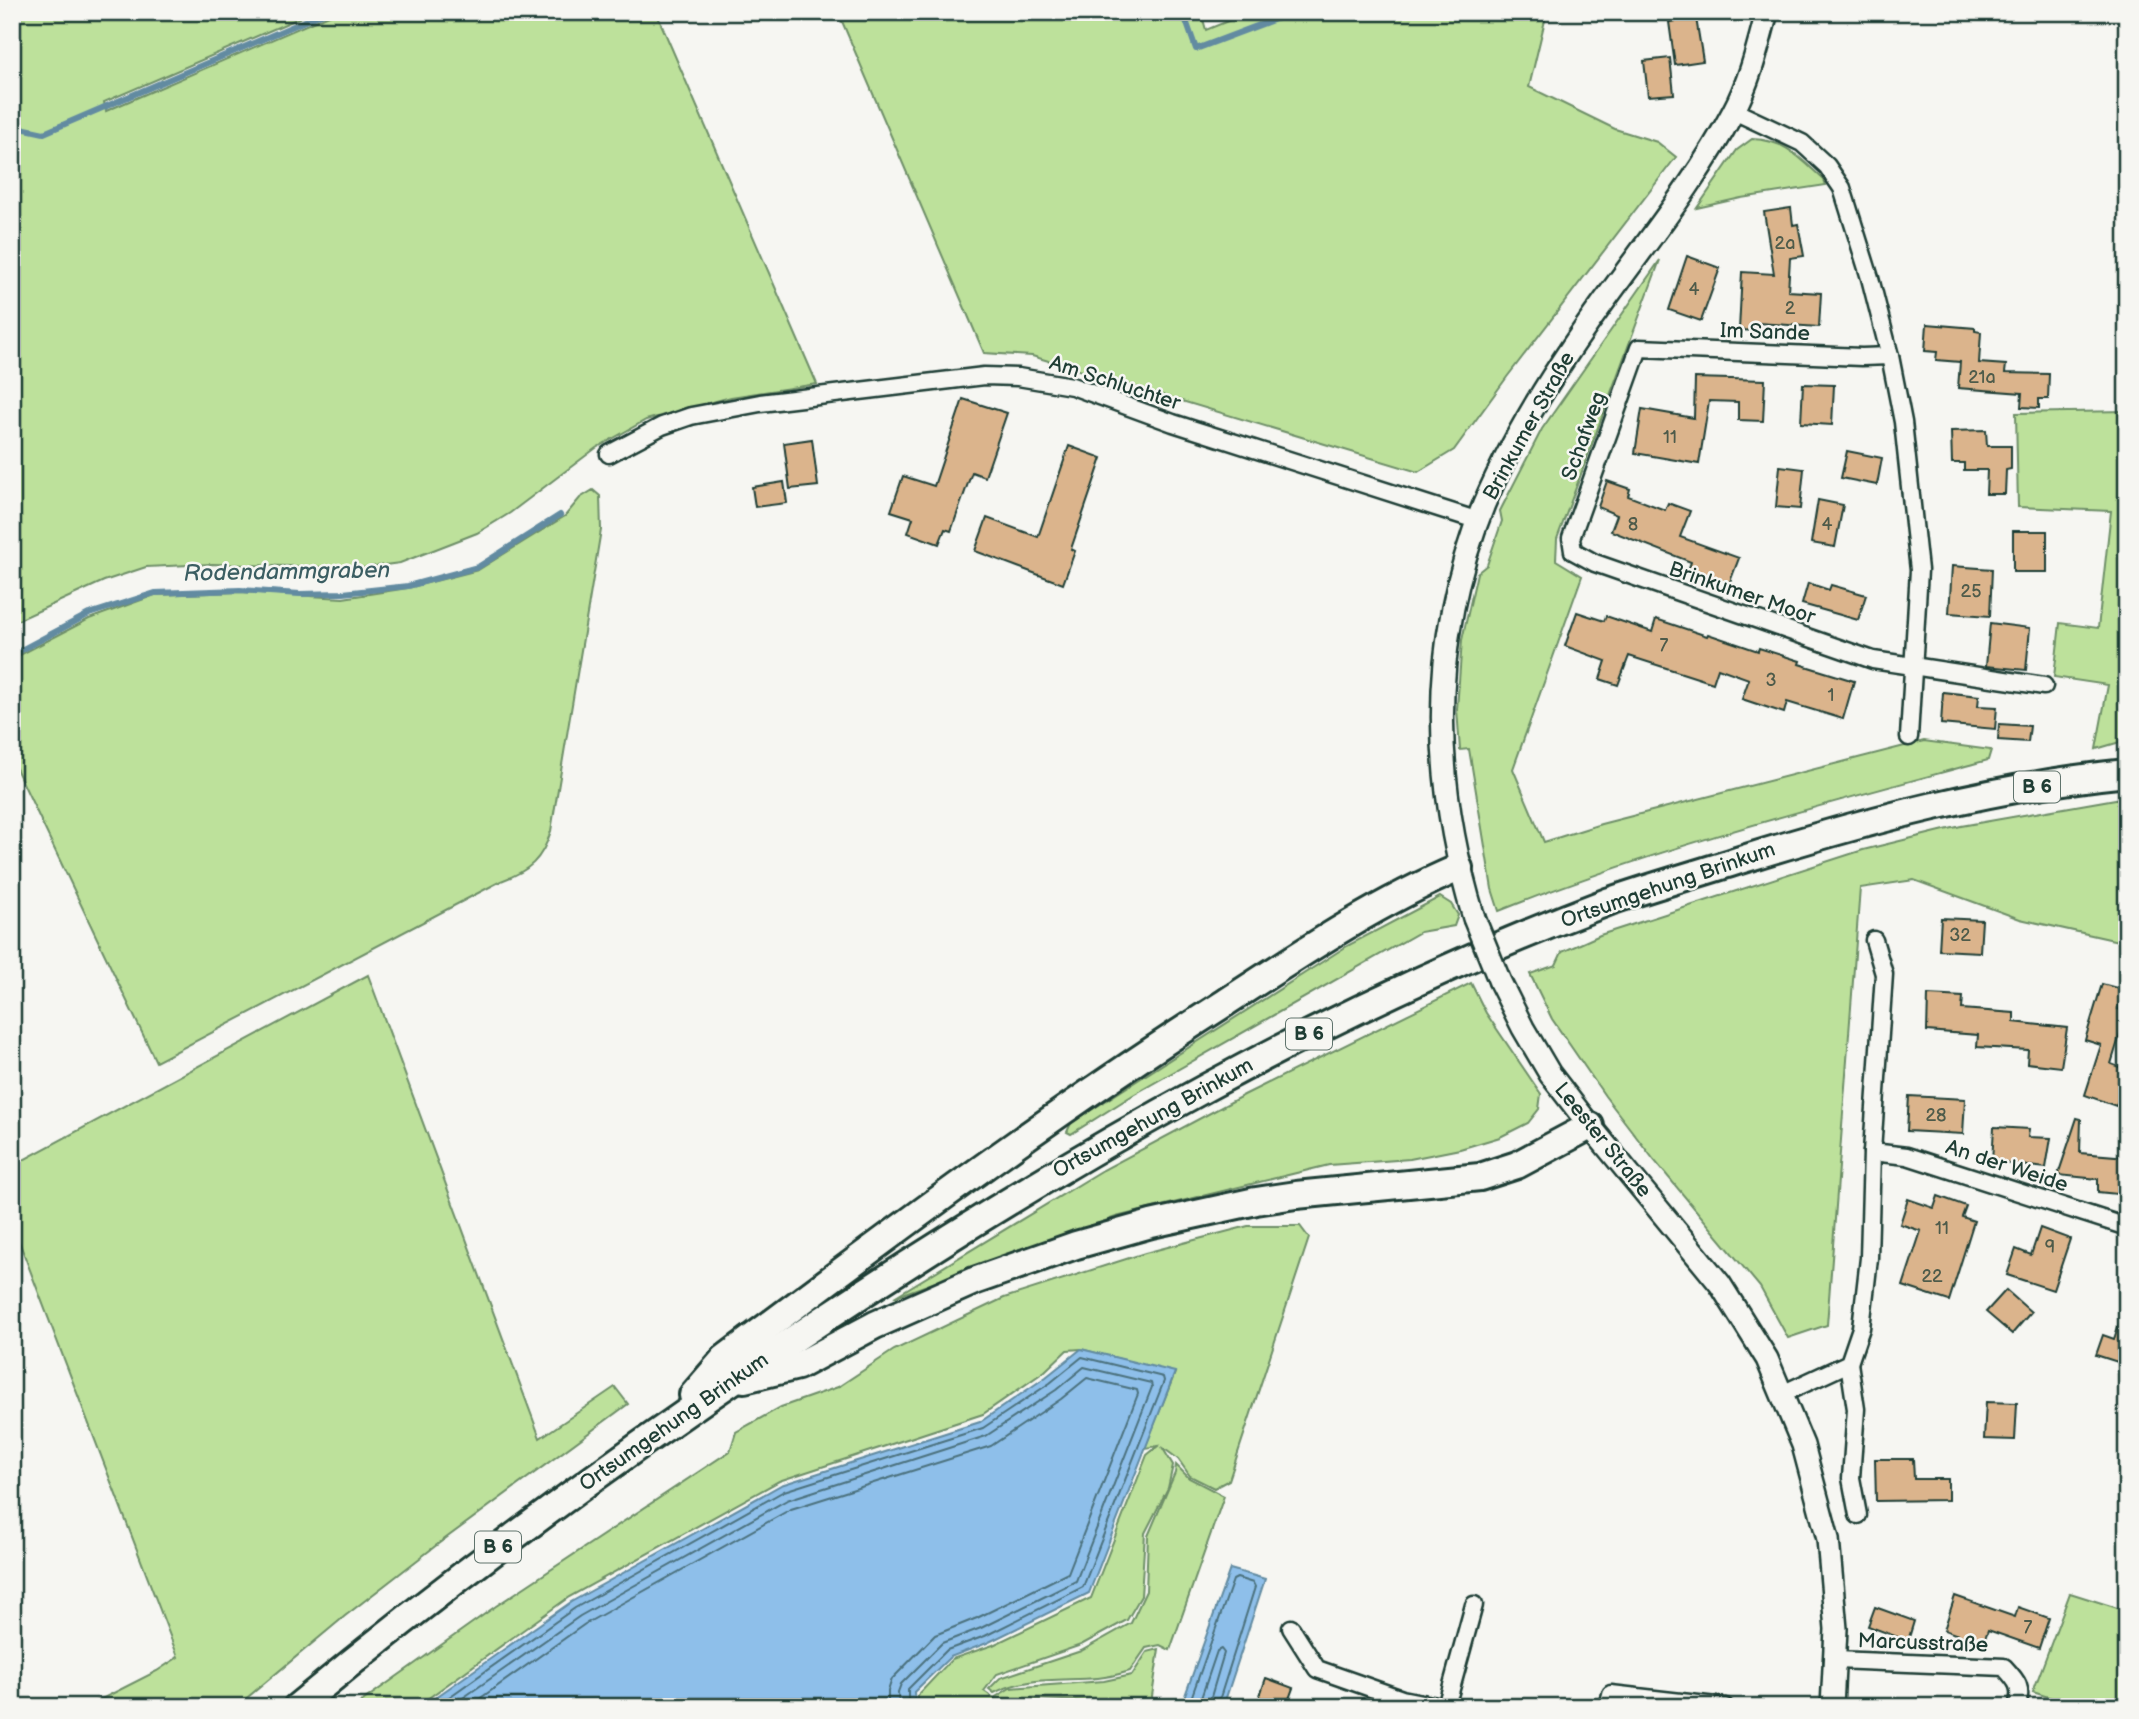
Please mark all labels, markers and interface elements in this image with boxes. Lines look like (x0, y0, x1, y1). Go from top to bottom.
house number: 2a (1775, 233, 1795, 254)
house number: 4 (1689, 279, 1700, 300)
house number: 2 (1785, 298, 1796, 319)
street label: Im Sande (1720, 318, 1810, 346)
street label: Brinkumer Straße (1478, 348, 1580, 504)
street label: Am Schluchter (1046, 350, 1184, 416)
house number: 21a (1968, 367, 1996, 388)
street label: Schafweg (1556, 388, 1612, 484)
house number: 11 (1663, 427, 1677, 448)
house number: 8 (1628, 514, 1638, 535)
house number: 4 (1822, 514, 1833, 535)
water label: Rodendammgraben (183, 556, 391, 588)
street label: Brinkumer Moor (1665, 556, 1819, 630)
house number: 25 (1961, 581, 1981, 602)
house number: 7 (1660, 635, 1669, 656)
house number: 3 (1765, 670, 1777, 691)
house number: 1 (1828, 685, 1834, 706)
road number: B 6 (2014, 772, 2060, 802)
street label: Ortsumgehung Brinkum (1558, 837, 1778, 933)
house number: 32 (1949, 925, 1971, 946)
road number: B 6 (1286, 1018, 1332, 1050)
street label: Ortsumgehung Brinkum (1049, 1053, 1257, 1183)
street label: Leester Straße (1549, 1078, 1657, 1202)
house number: 28 (1925, 1105, 1947, 1126)
street label: An der Weide (1943, 1134, 2071, 1198)
house number: 11 (1935, 1218, 1949, 1239)
house number: 9 (2045, 1237, 2055, 1258)
house number: 22 (1921, 1266, 1943, 1287)
street label: Ortsumgehung Brinkum (575, 1347, 773, 1497)
road number: B 6 (475, 1532, 521, 1562)
house number: 7 (2024, 1617, 2033, 1638)
street label: Marcusstraße (1857, 1628, 1989, 1658)

